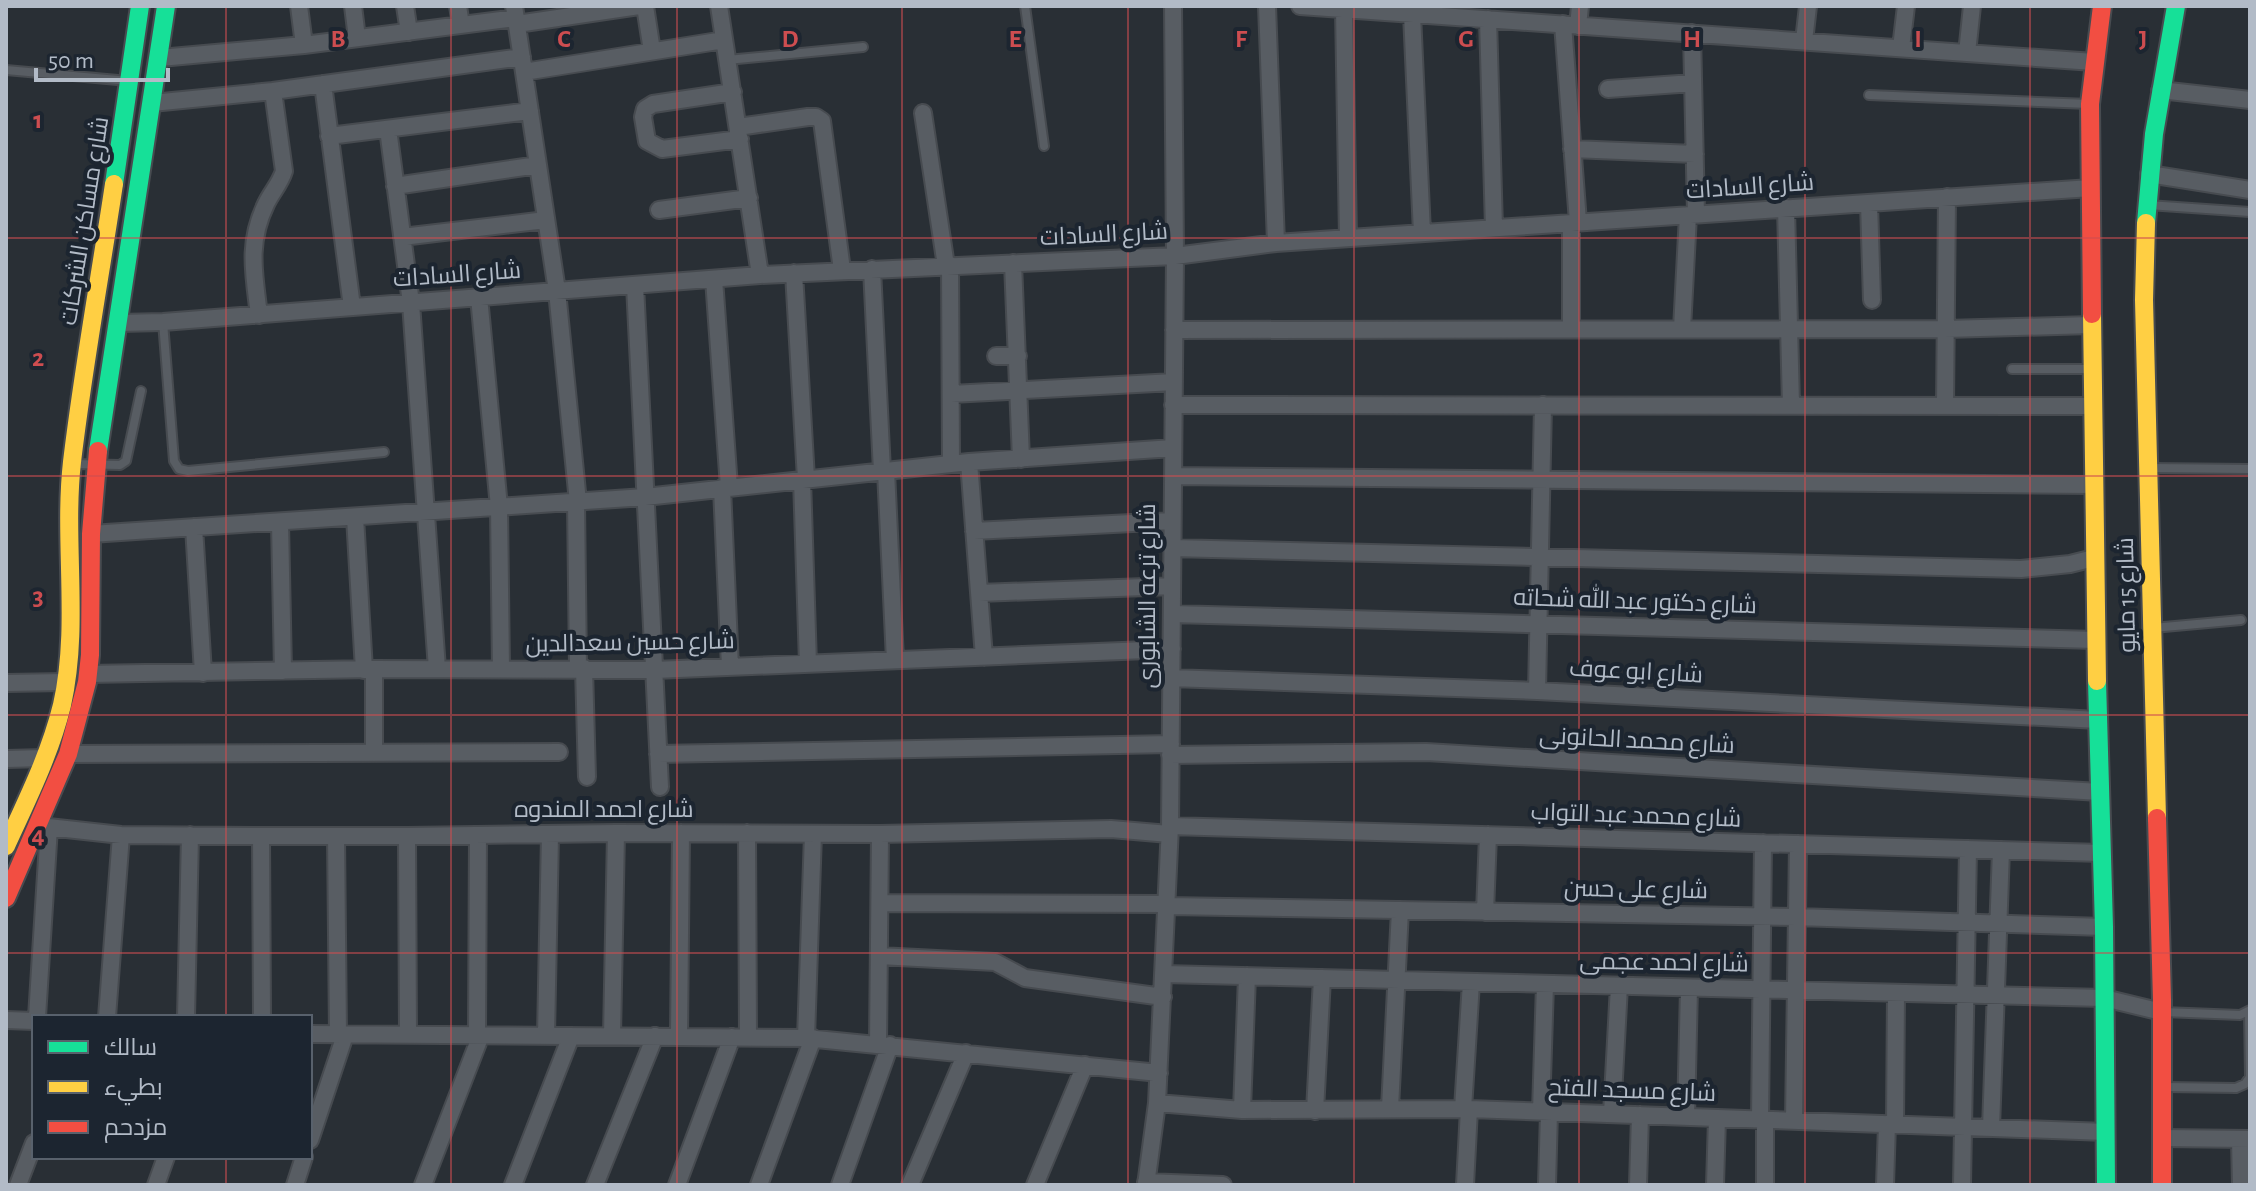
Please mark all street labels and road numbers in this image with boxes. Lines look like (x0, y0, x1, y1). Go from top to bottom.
street label: شارع مساكن الشركات (56, 115, 116, 327)
street label: شارع السادات (1685, 170, 1815, 206)
street label: شارع السادات (1039, 219, 1169, 253)
street label: شارع السادات (392, 258, 522, 294)
street label: شارع ترعه الشابورى (1135, 504, 1163, 688)
street label: شارع 15 مايو (2113, 537, 2143, 653)
street label: شارع دكتور عبد الله شحاته (1513, 581, 1757, 621)
street label: شارع حسين سعدالدين (525, 628, 735, 660)
street label: شارع ابو عوف (1568, 656, 1704, 690)
street label: شارع محمد الحانونى (1538, 723, 1735, 761)
street label: شارع احمد المندوه (514, 797, 694, 825)
street label: شارع محمد عبد التواب (1530, 799, 1742, 835)
street label: شارع على حسن (1564, 876, 1708, 906)
street label: شارع احمد عجمى (1579, 949, 1749, 979)
street label: شارع مسجد الفتح (1547, 1075, 1717, 1109)

